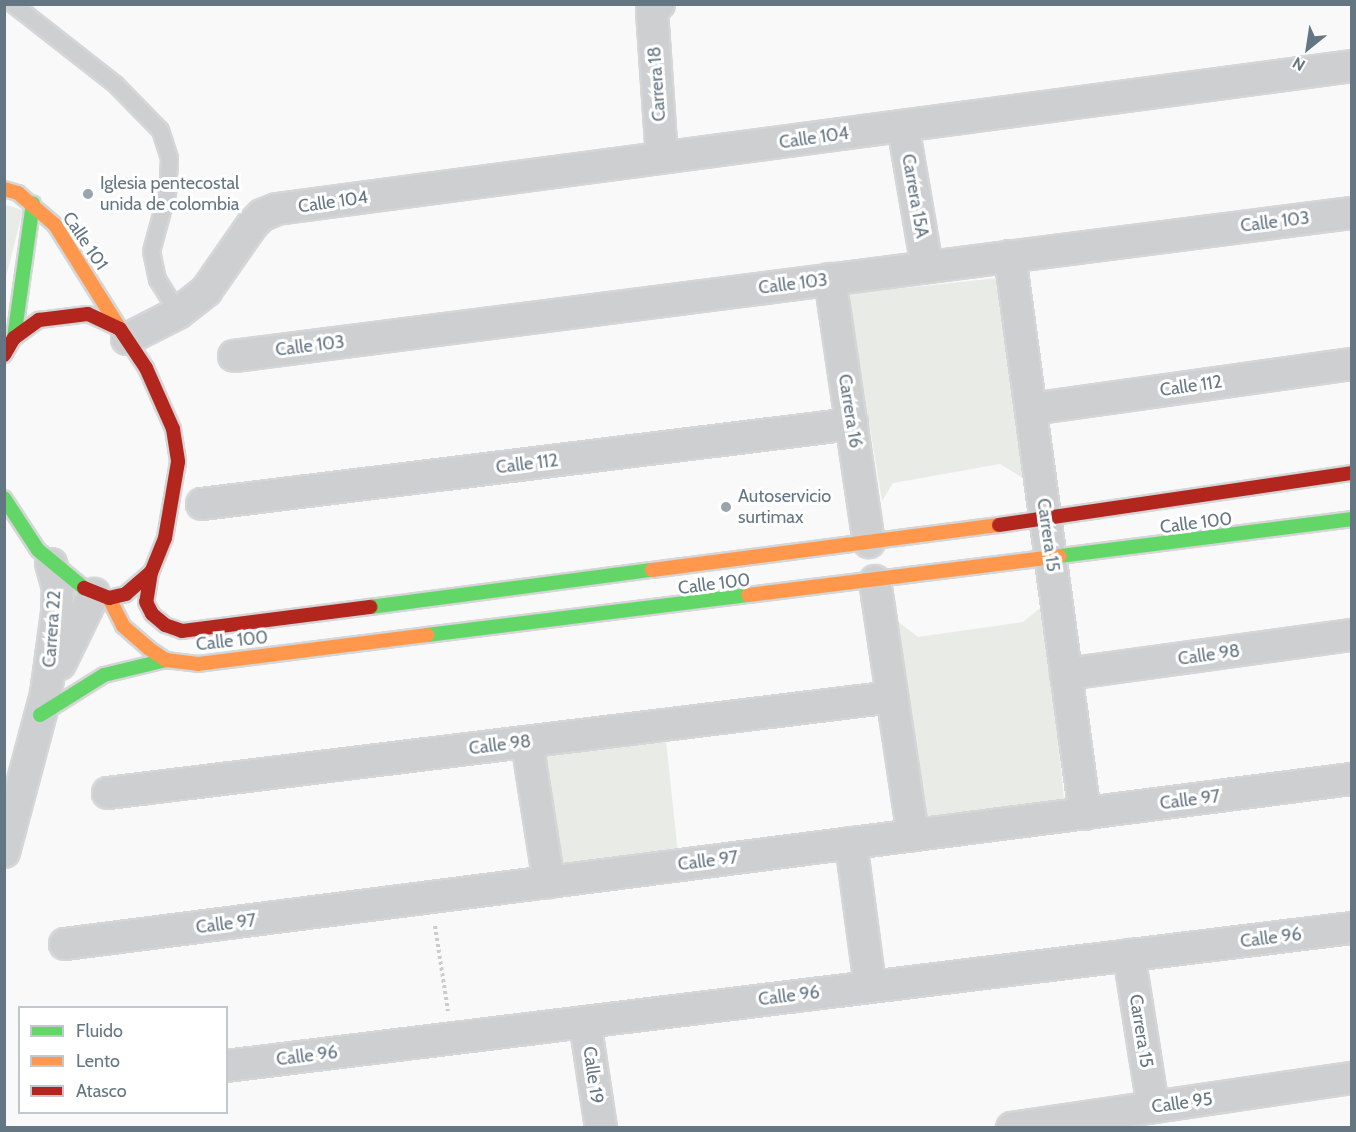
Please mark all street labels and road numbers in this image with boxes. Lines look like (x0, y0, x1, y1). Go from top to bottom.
street label: Carrera 18 (644, 46, 670, 122)
street label: Calle 104 (778, 122, 850, 154)
street label: Carrera 15A (897, 152, 933, 240)
street label: Calle 104 (297, 186, 369, 218)
street label: Calle 103 (1239, 207, 1311, 237)
street label: Calle 101 (58, 208, 112, 274)
street label: Calle 103 (757, 269, 829, 299)
street label: Calle 103 (274, 331, 346, 361)
street label: Calle 112 (1159, 371, 1223, 401)
street label: Carrera 16 (834, 373, 866, 449)
street label: Calle 112 (495, 449, 559, 479)
street label: Carrera 15 (1032, 497, 1064, 573)
street label: Calle 100 (1159, 508, 1233, 538)
street label: Calle 100 (677, 569, 751, 599)
street label: Carrera 22 (39, 590, 65, 668)
street label: Calle 100 (195, 626, 269, 656)
street label: Calle 98 (1177, 640, 1241, 670)
street label: Calle 98 (468, 730, 532, 760)
street label: Calle 97 (1159, 786, 1221, 814)
street label: Calle 97 (677, 847, 739, 875)
street label: Calle 97 (195, 910, 257, 938)
street label: Calle 96 (1239, 924, 1303, 952)
street label: Calle 96 (757, 982, 821, 1010)
street label: Carrera 15 (1125, 993, 1157, 1069)
street label: Calle 96 (275, 1042, 339, 1070)
street label: Calle 19 (578, 1045, 608, 1105)
street label: Calle 95 (1150, 1088, 1214, 1118)

